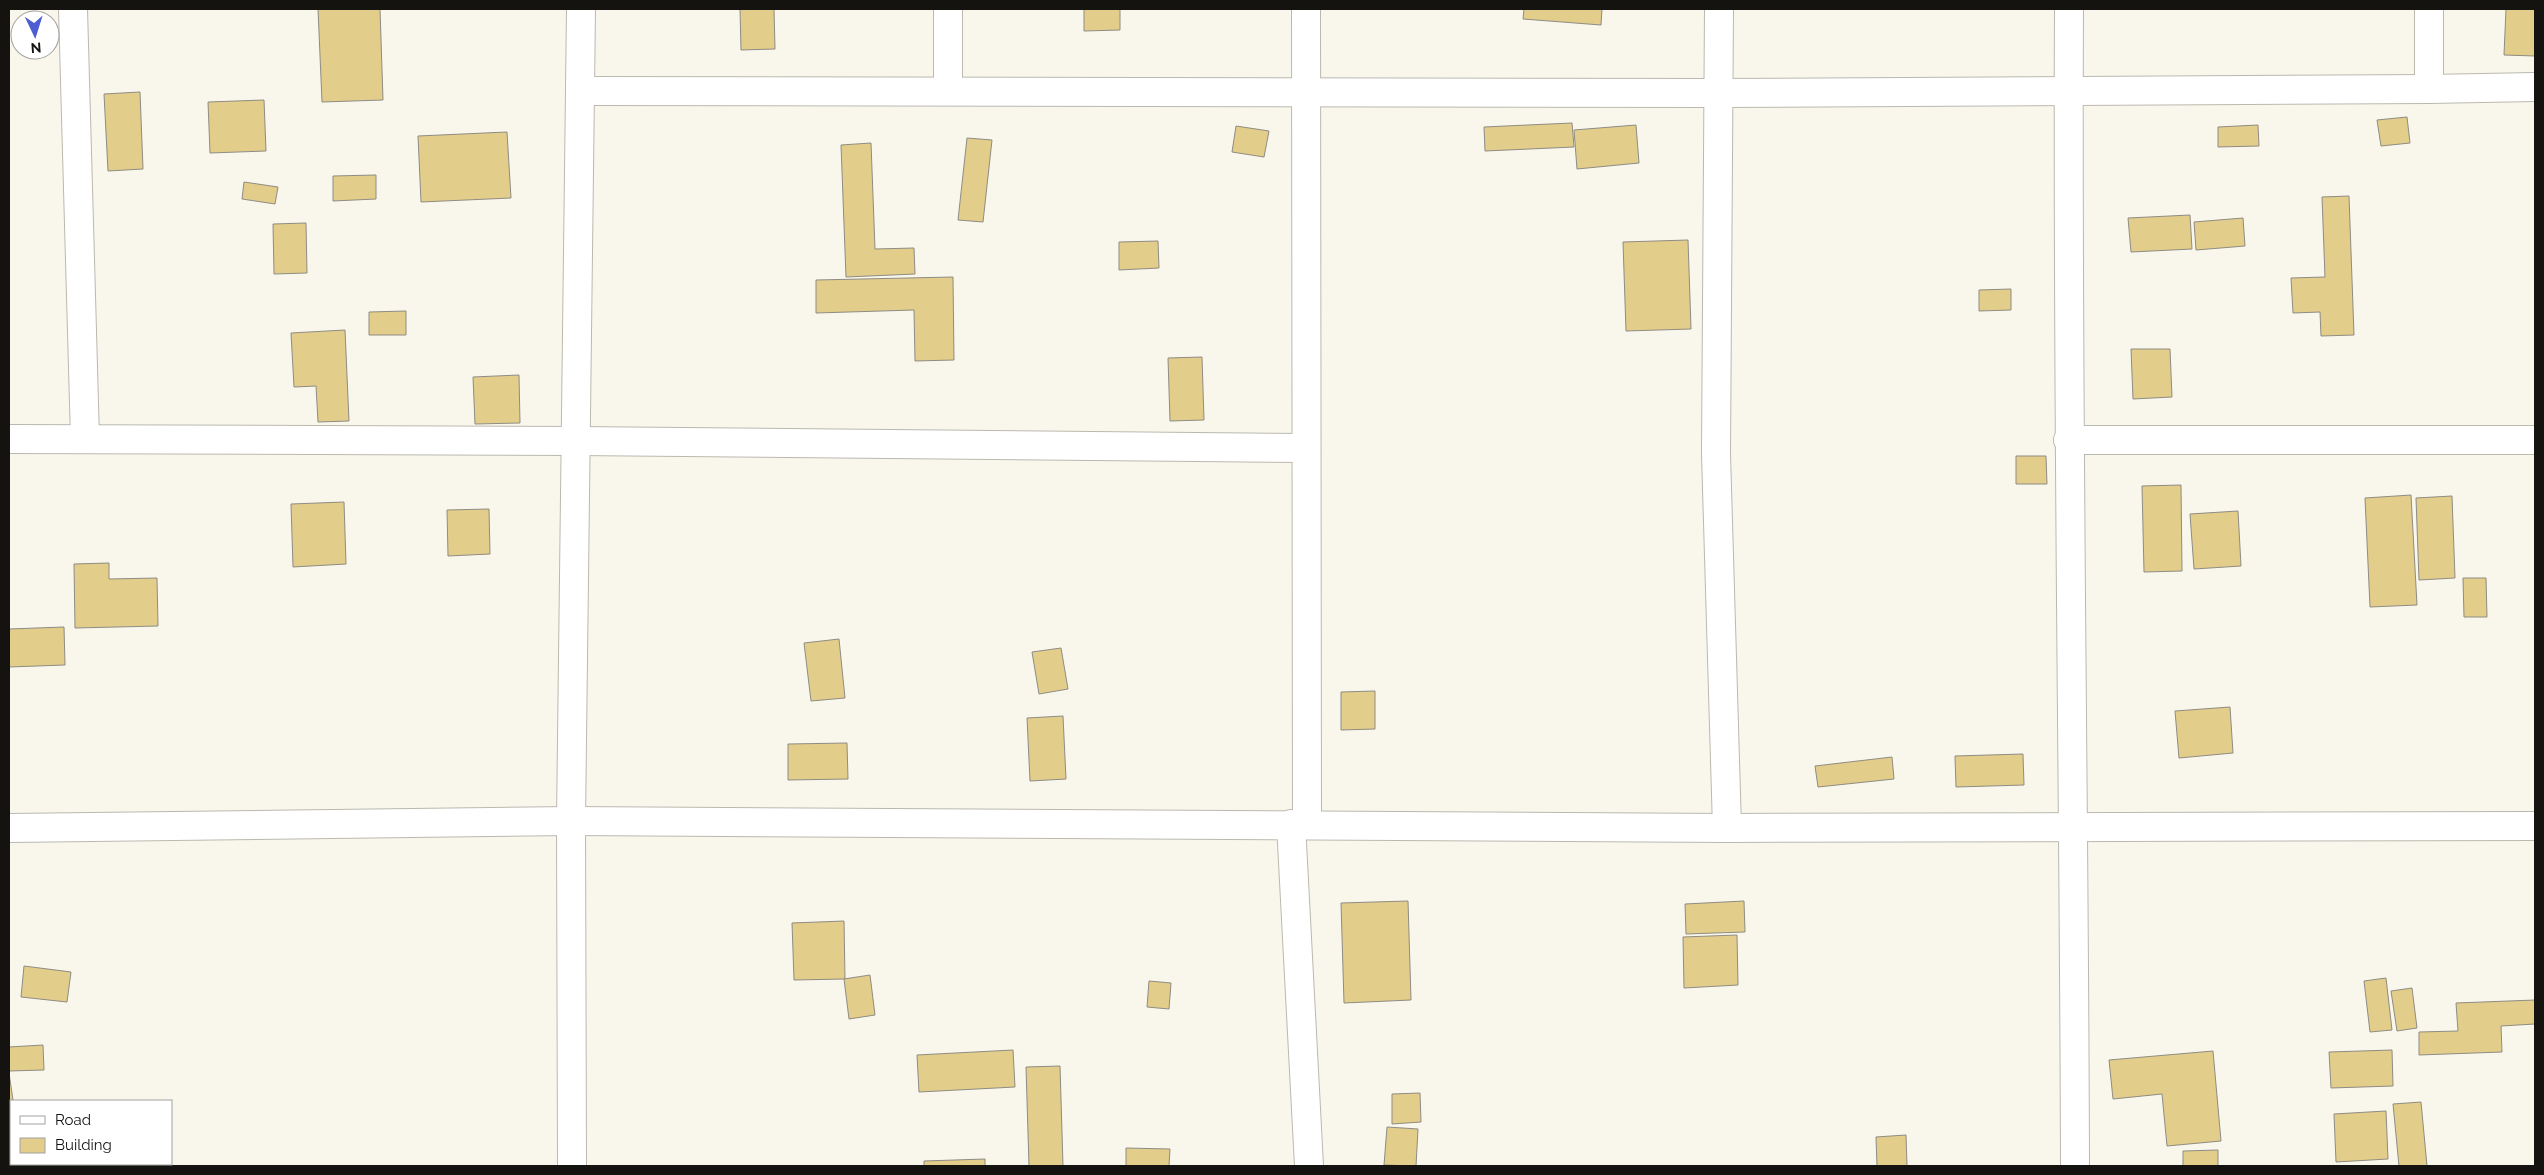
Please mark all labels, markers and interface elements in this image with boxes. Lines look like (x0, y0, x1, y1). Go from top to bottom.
north arrow (10, 10, 60, 60)
text: N (30, 40, 42, 56)
legend (10, 1100, 172, 1165)
text: Road (55, 1111, 91, 1129)
text: Building (55, 1136, 112, 1154)

